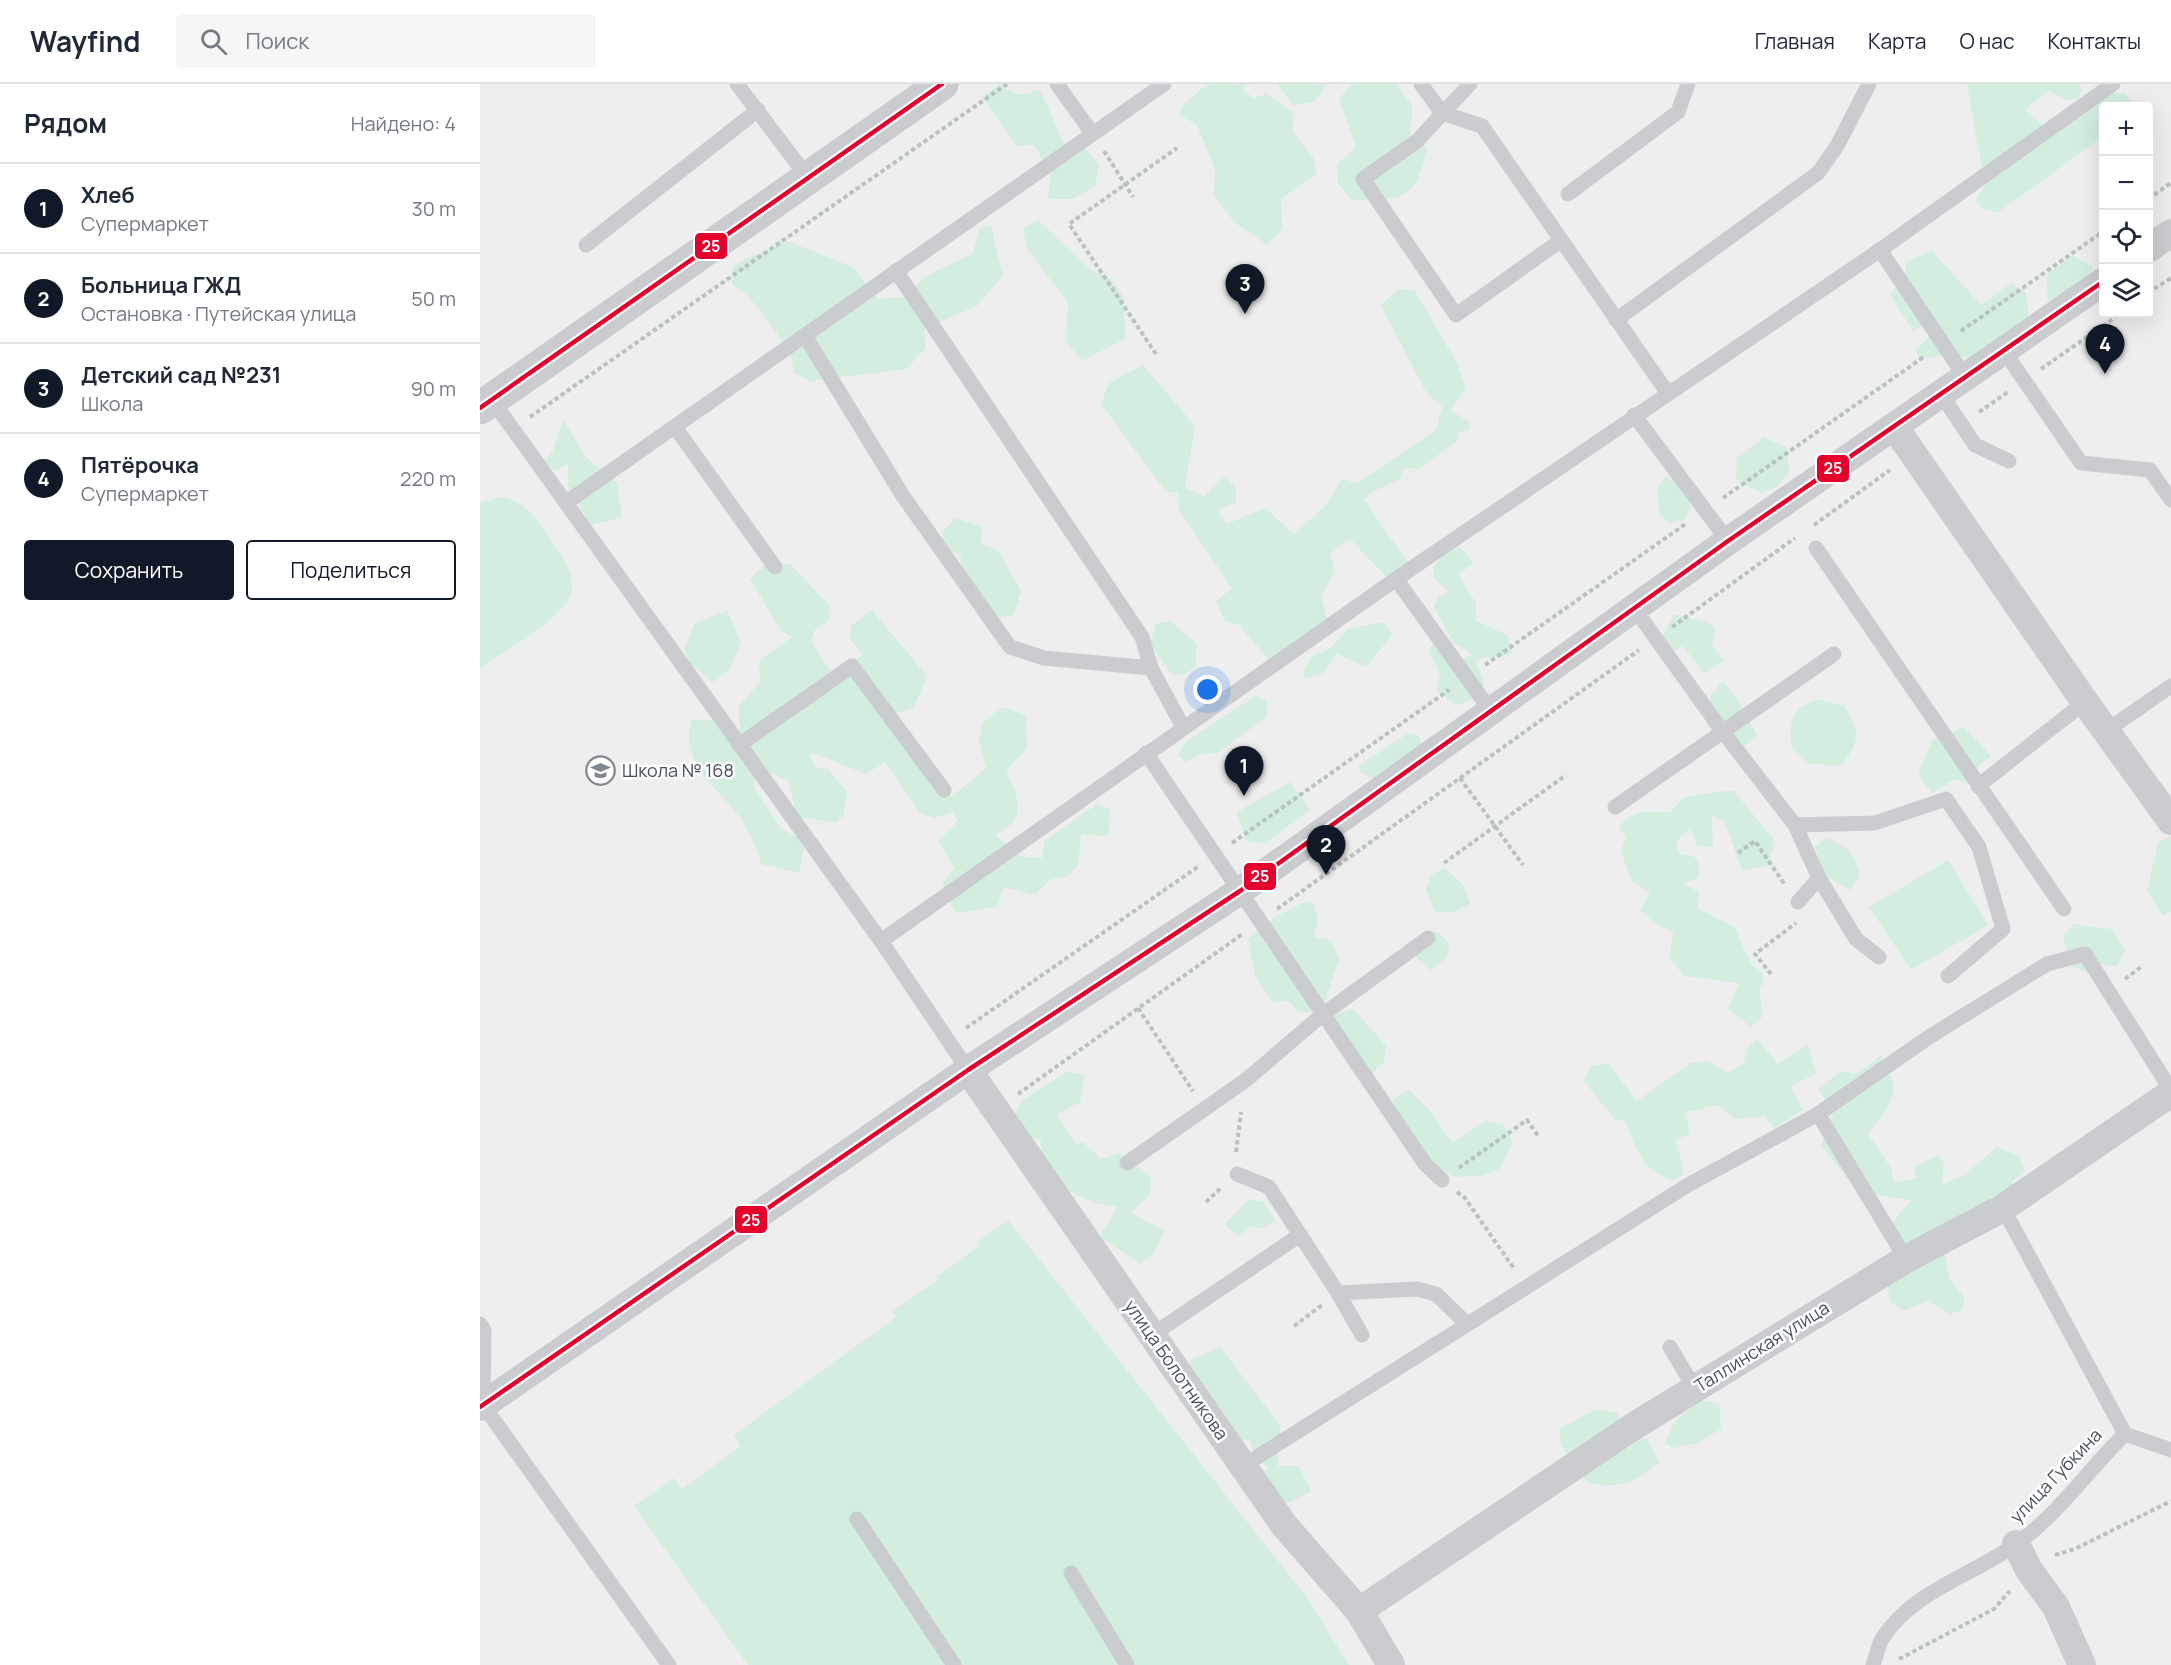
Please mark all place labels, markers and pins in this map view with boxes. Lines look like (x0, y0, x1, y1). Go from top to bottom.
pin: 3 (1226, 264, 1264, 314)
pin: 4 (2086, 324, 2124, 374)
pin: 1 (1224, 746, 1263, 796)
school or university icon: Школа № 168 (585, 755, 617, 787)
place label: Школа № 168 (622, 758, 734, 782)
pin: 2 (1306, 826, 1346, 875)

